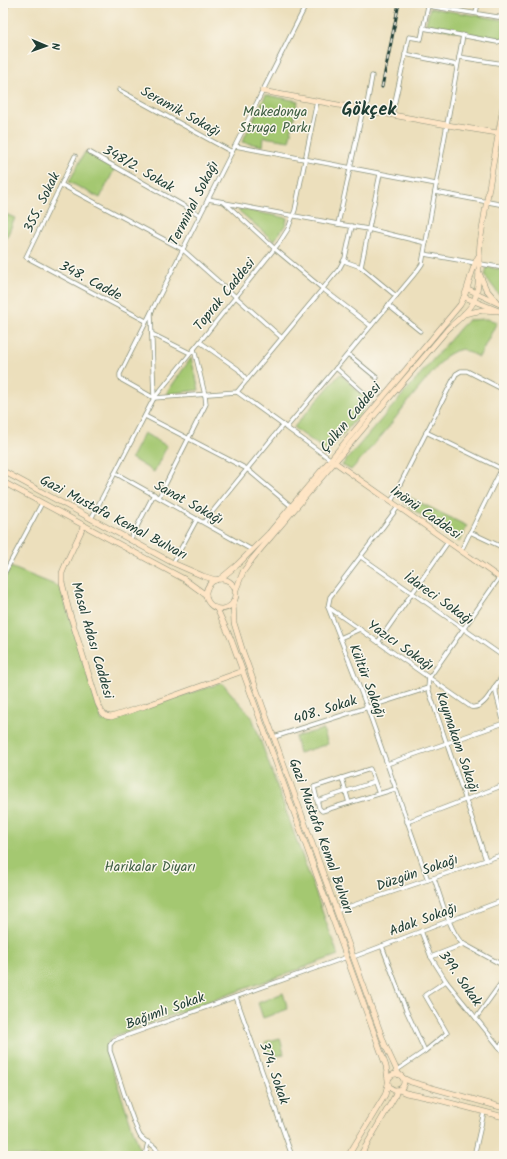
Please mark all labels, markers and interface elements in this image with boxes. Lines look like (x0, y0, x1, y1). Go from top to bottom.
north arrow (26, 26, 66, 66)
text: N (46, 43, 64, 50)
street label: Seramik Sokağı (136, 81, 225, 143)
district label: Gökçek (342, 96, 397, 125)
park label: Makedonya Struga Parkı (239, 101, 311, 139)
street label: 348/2. Sokak (99, 139, 179, 199)
street label: Terminal Sokağı (163, 157, 225, 250)
street label: 355. Sokak (18, 168, 66, 237)
street label: Toprak Caddesi (188, 253, 262, 336)
street label: 348. Cadde (55, 255, 126, 307)
street label: Çalkın Caddesi (315, 377, 387, 458)
street label: Gazi Mustafa Kemal Bulvarı (36, 470, 192, 566)
street label: Sanat Sokağı (150, 475, 227, 531)
street label: İnönü Caddesi (385, 480, 466, 546)
street label: İdareci Sokağı (399, 567, 478, 631)
street label: Masal Adası Caddesi (65, 579, 119, 702)
street label: Yazıcı Sokağı (363, 615, 439, 677)
street label: Kültür Sokağı (343, 641, 391, 722)
street label: 408. Sokak (291, 689, 360, 731)
street label: Kaymakam Sokağı (429, 689, 485, 796)
street label: Gazi Mustafa Kemal Bulvarı (283, 755, 360, 918)
street label: Düzgün Sokağı (373, 849, 462, 897)
park label: Harikalar Diyarı (104, 856, 196, 878)
street label: Adak Sokağı (386, 897, 461, 942)
street label: 399. Sokak (433, 946, 488, 1011)
street label: Bağımlı Sokak (123, 986, 209, 1035)
street label: 374. Sokak (253, 1039, 295, 1108)

